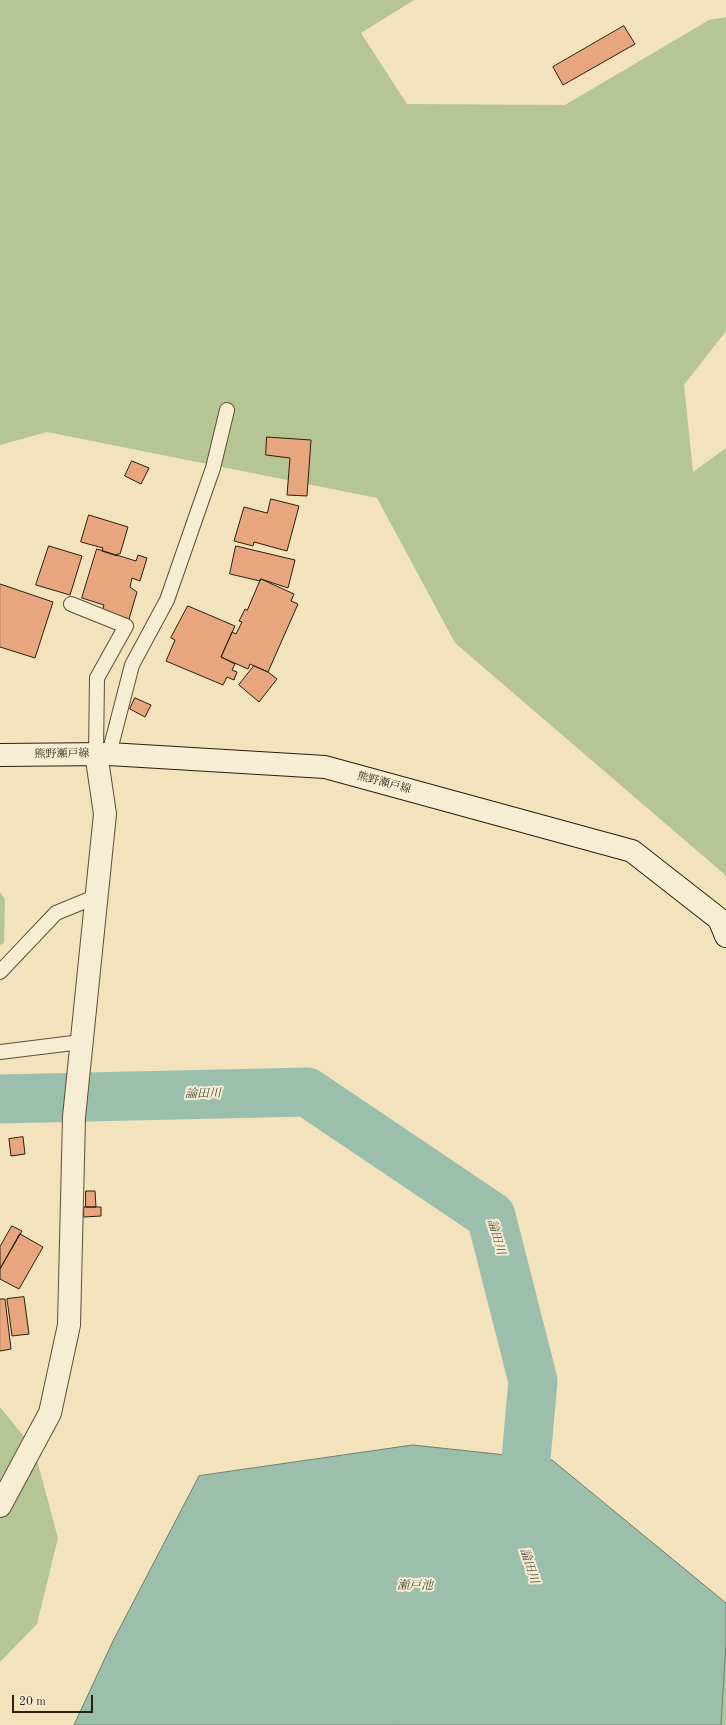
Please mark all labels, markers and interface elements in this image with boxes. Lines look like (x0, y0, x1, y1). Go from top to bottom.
street label: 熊野瀬戸線 (34, 747, 90, 761)
street label: 熊野瀬戸線 (356, 770, 412, 796)
water label: 論田川 (185, 1086, 221, 1102)
water label: 論田川 (484, 1218, 508, 1256)
water label: 論田川 (517, 1547, 541, 1585)
water label: 瀬戸池 (397, 1579, 433, 1593)
scale bar (14, 1687, 95, 1713)
text: 20 m (19, 1696, 46, 1708)

